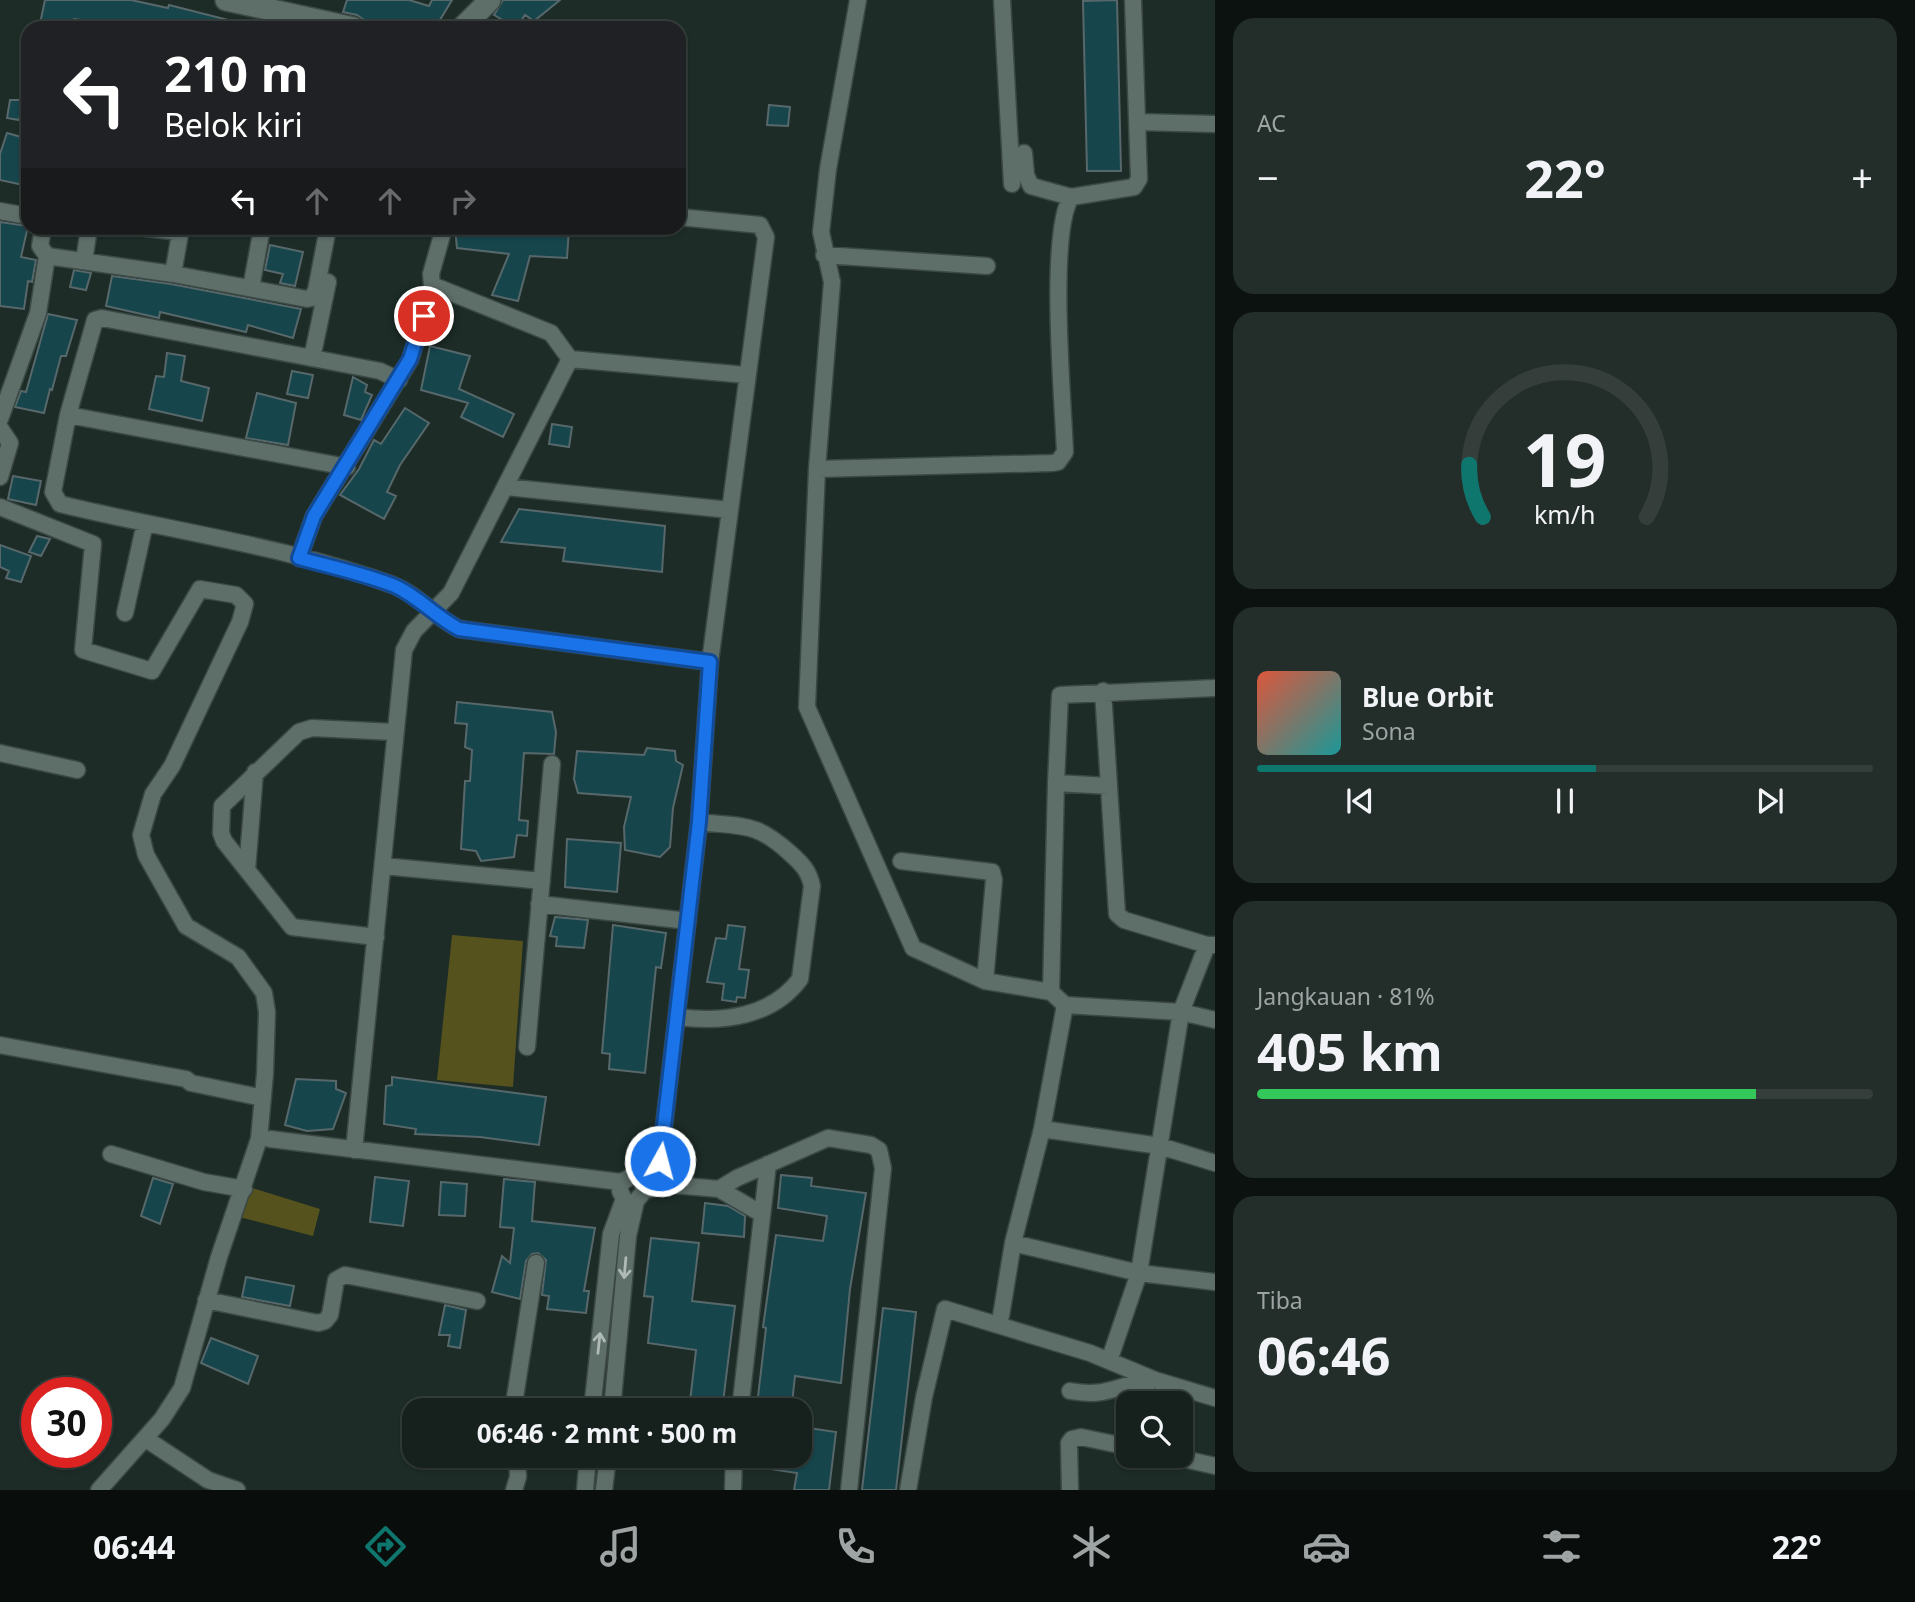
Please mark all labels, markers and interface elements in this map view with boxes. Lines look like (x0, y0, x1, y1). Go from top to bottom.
text: 210 m (164, 40, 309, 106)
icon: left (49, 49, 140, 140)
text: Belok kiri (164, 103, 303, 146)
text: AC (1257, 107, 1286, 139)
text: 22° (1524, 142, 1606, 213)
text: − (1257, 151, 1279, 203)
text: + (1851, 151, 1873, 203)
icon: left (225, 182, 263, 220)
icon: ahead (298, 182, 336, 220)
icon: ahead (371, 182, 409, 220)
icon: right (444, 182, 482, 220)
pin (394, 286, 454, 346)
icon: arrive (405, 297, 443, 335)
text: 19 (1523, 409, 1607, 508)
text: km/h (1534, 496, 1596, 530)
text: Blue Orbit (1362, 679, 1494, 715)
text: Sona (1362, 715, 1416, 747)
icon: previous (1341, 782, 1379, 820)
icon: pause (1546, 782, 1584, 820)
icon: next (1751, 782, 1789, 820)
text: Jangkauan · 81% (1257, 980, 1435, 1012)
text: 405 km (1257, 1015, 1443, 1086)
position arrow (623, 1124, 697, 1198)
one-way arrow (618, 1256, 631, 1279)
text: Tiba (1257, 1284, 1303, 1316)
text: 06:46 (1257, 1319, 1391, 1390)
one-way arrow (593, 1332, 606, 1354)
speed limit sign: 30 (21, 1377, 112, 1468)
map controls (1116, 1391, 1193, 1468)
button: search (1116, 1391, 1193, 1468)
text: 06:46 · 2 mnt · 500 m (477, 1415, 737, 1451)
icon: directions (361, 1522, 410, 1571)
icon: music (596, 1522, 645, 1571)
icon: phone (831, 1522, 880, 1571)
icon: climate (1067, 1522, 1116, 1571)
icon: car (1302, 1522, 1351, 1571)
icon: filters (1537, 1522, 1586, 1571)
text: 06:44 (93, 1525, 175, 1568)
text: 22° (1772, 1525, 1822, 1568)

